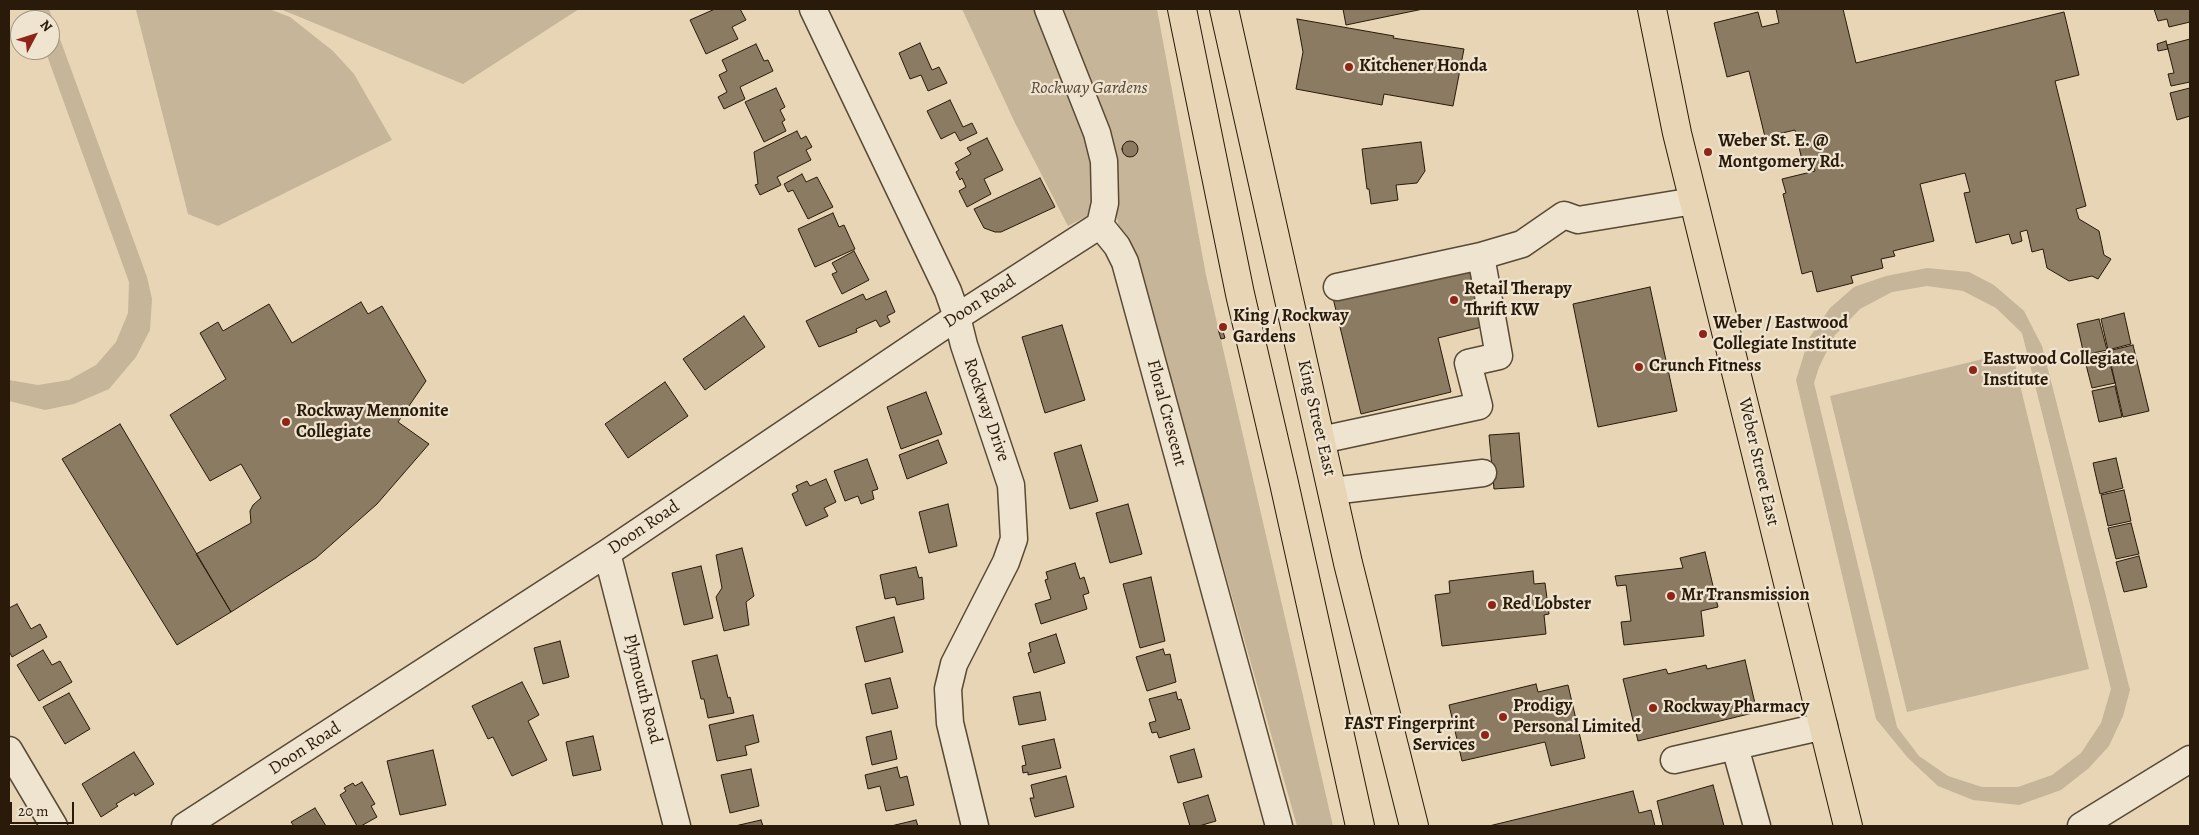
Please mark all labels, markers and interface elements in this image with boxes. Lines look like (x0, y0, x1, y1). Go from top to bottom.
north arrow (10, 10, 60, 60)
text: N (36, 16, 57, 36)
place label: Kitchener Honda (1359, 56, 1488, 78)
marker: Kitchener Honda (1343, 61, 1355, 73)
park label: Rockway Gardens (1030, 78, 1148, 100)
place label: Weber St. E. @ Montgomery Rd. (1718, 131, 1845, 173)
marker: Weber St. E. @ Montgomery Rd. (1702, 146, 1714, 158)
street label: Doon Road (940, 271, 1020, 333)
place label: Retail Therapy Thrift KW (1464, 279, 1572, 322)
marker: Retail Therapy Thrift KW (1448, 294, 1460, 306)
place label: King / Rockway Gardens (1233, 306, 1349, 348)
place label: Weber / Eastwood Collegiate Institute (1713, 313, 1857, 356)
marker: King / Rockway Gardens (1217, 321, 1229, 333)
marker: Weber / Eastwood Collegiate Institute (1697, 328, 1709, 340)
place label: Eastwood Collegiate Institute (1983, 349, 2135, 392)
street label: Rockway Drive (958, 355, 1014, 465)
place label: Crunch Fitness (1649, 356, 1761, 378)
street label: Floral Crescent (1141, 357, 1191, 469)
street label: King Street East (1292, 358, 1340, 478)
marker: Crunch Fitness (1633, 361, 1645, 373)
marker: Eastwood Collegiate Institute (1967, 364, 1979, 376)
street label: Weber Street East (1733, 396, 1783, 528)
place label: Rockway Mennonite Collegiate (296, 401, 449, 444)
marker: Rockway Mennonite Collegiate (280, 416, 292, 428)
street label: Doon Road (604, 496, 684, 560)
place label: Mr Transmission (1681, 585, 1810, 607)
marker: Mr Transmission (1665, 590, 1677, 602)
place label: Red Lobster (1502, 594, 1591, 616)
marker: Red Lobster (1486, 599, 1498, 611)
street label: Plymouth Road (618, 632, 666, 746)
place label: Prodigy Personal Limited (1513, 696, 1641, 739)
place label: Rockway Pharmacy (1663, 697, 1809, 719)
marker: Rockway Pharmacy (1647, 702, 1659, 714)
marker: Prodigy Personal Limited (1497, 711, 1509, 723)
place label: FAST Fingerprint Services (1344, 714, 1475, 756)
street label: Doon Road (265, 718, 345, 780)
marker: FAST Fingerprint Services (1479, 729, 1491, 741)
scale bar (12, 792, 76, 824)
text: 20 m (18, 801, 49, 821)

